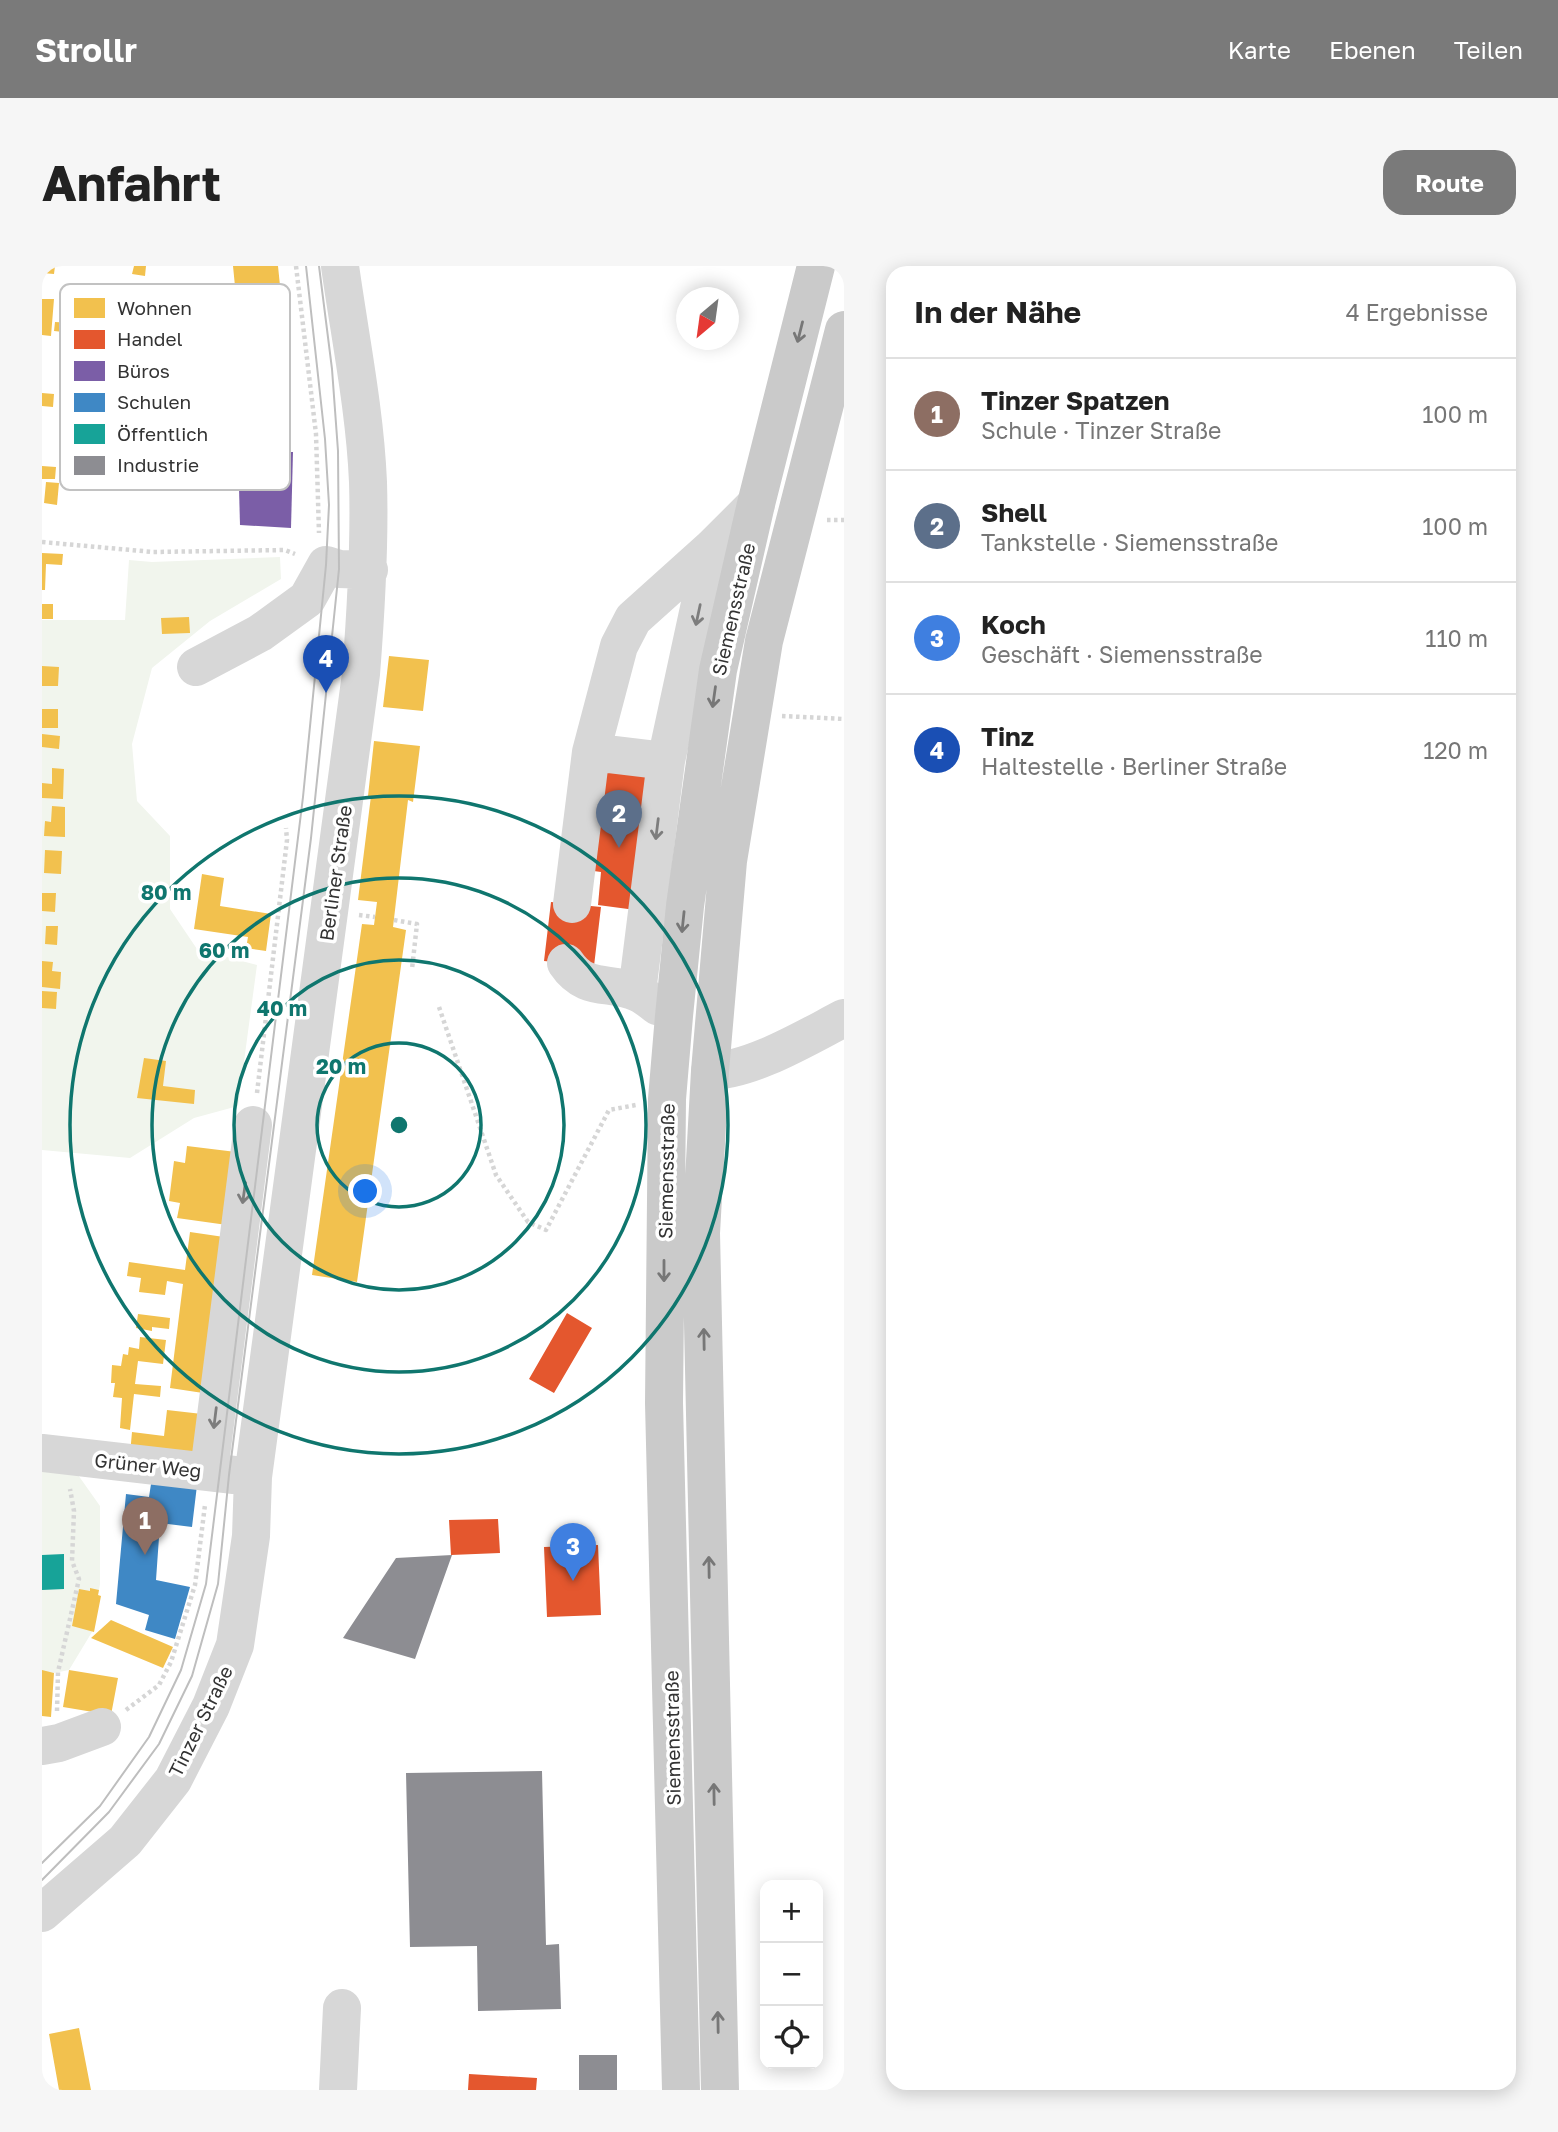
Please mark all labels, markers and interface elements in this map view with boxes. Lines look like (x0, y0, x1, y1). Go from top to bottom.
text: Strollr (35, 30, 137, 69)
text: Karte (1228, 35, 1291, 64)
text: Ebenen (1329, 35, 1416, 64)
text: Teilen (1454, 35, 1523, 64)
button: Route (1383, 150, 1516, 215)
text: Anfahrt (42, 153, 221, 212)
legend (60, 284, 290, 490)
north arrow (676, 287, 739, 350)
text: In der Nähe (914, 294, 1081, 330)
text: Wohnen (117, 296, 192, 319)
text: 4 Ergebnisse (1346, 298, 1488, 326)
one-way arrow (793, 320, 806, 343)
text: Handel (117, 327, 183, 350)
text: Büros (117, 359, 170, 382)
text: Tinzer Spatzen (981, 385, 1169, 416)
text: Schulen (117, 390, 191, 413)
text: 1 (931, 400, 943, 428)
text: 100 m (1422, 400, 1488, 428)
text: Schule · Tinzer Straße (981, 416, 1221, 444)
text: Öffentlich (117, 422, 208, 445)
text: Industrie (117, 453, 199, 476)
text: Shell (981, 497, 1047, 528)
text: 2 (930, 512, 944, 540)
text: 100 m (1422, 512, 1488, 540)
text: Tankstelle · Siemensstraße (981, 528, 1278, 556)
street label: Siemensstraße (707, 540, 759, 678)
one-way arrow (690, 603, 704, 626)
text: Koch (981, 609, 1046, 640)
text: 3 (930, 624, 944, 652)
text: 110 m (1425, 624, 1488, 652)
pin: 4 (303, 635, 349, 693)
text: Geschäft · Siemensstraße (981, 640, 1263, 668)
one-way arrow (708, 685, 721, 708)
text: Tinz (981, 721, 1034, 752)
text: 4 (930, 736, 944, 764)
text: 120 m (1423, 736, 1488, 764)
text: Haltestelle · Berliner Straße (981, 752, 1287, 780)
pin: 2 (596, 790, 642, 848)
street label: Berliner Straße (314, 804, 356, 942)
one-way arrow (651, 817, 664, 839)
text: 80 m (141, 879, 191, 905)
one-way arrow (676, 910, 689, 933)
text: 60 m (199, 937, 249, 963)
text: 40 m (257, 995, 307, 1021)
text: 20 m (316, 1053, 366, 1079)
street label: Siemensstraße (653, 1103, 679, 1239)
centre of rings (387, 1113, 411, 1137)
your location (348, 1174, 382, 1208)
one-way arrow (237, 1181, 250, 1204)
one-way arrow (657, 1260, 671, 1283)
one-way arrow (697, 1328, 711, 1351)
one-way arrow (209, 1407, 222, 1429)
street label: Grüner Weg (93, 1448, 203, 1482)
pin: 1 (122, 1497, 168, 1555)
pin: 3 (550, 1523, 596, 1581)
one-way arrow (702, 1556, 716, 1579)
street label: Tinzer Straße (163, 1662, 237, 1780)
street label: Siemensstraße (659, 1670, 685, 1806)
one-way arrow (707, 1783, 720, 1806)
map controls (760, 1880, 823, 2069)
button: + (760, 1880, 823, 1943)
button: − (760, 1943, 823, 2006)
button: locate (760, 2006, 823, 2069)
one-way arrow (712, 2011, 725, 2034)

